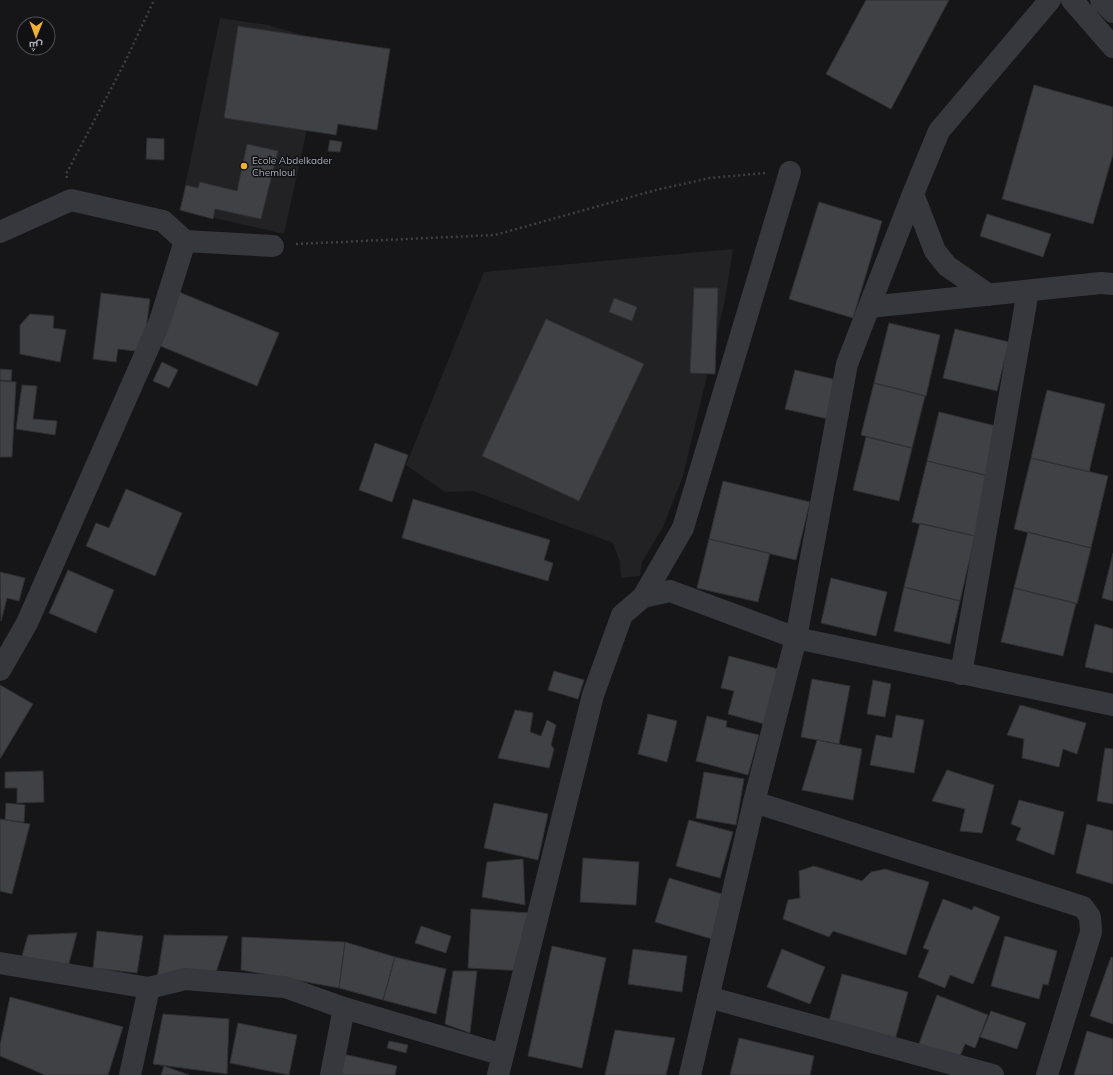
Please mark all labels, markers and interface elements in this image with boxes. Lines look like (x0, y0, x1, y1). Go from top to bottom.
north arrow (16, 16, 56, 56)
text: ش (29, 39, 43, 53)
place label: Ecole Abdelkader Chemloul (252, 154, 333, 179)
marker: Ecole Abdelkader Chemloul (239, 161, 249, 171)

